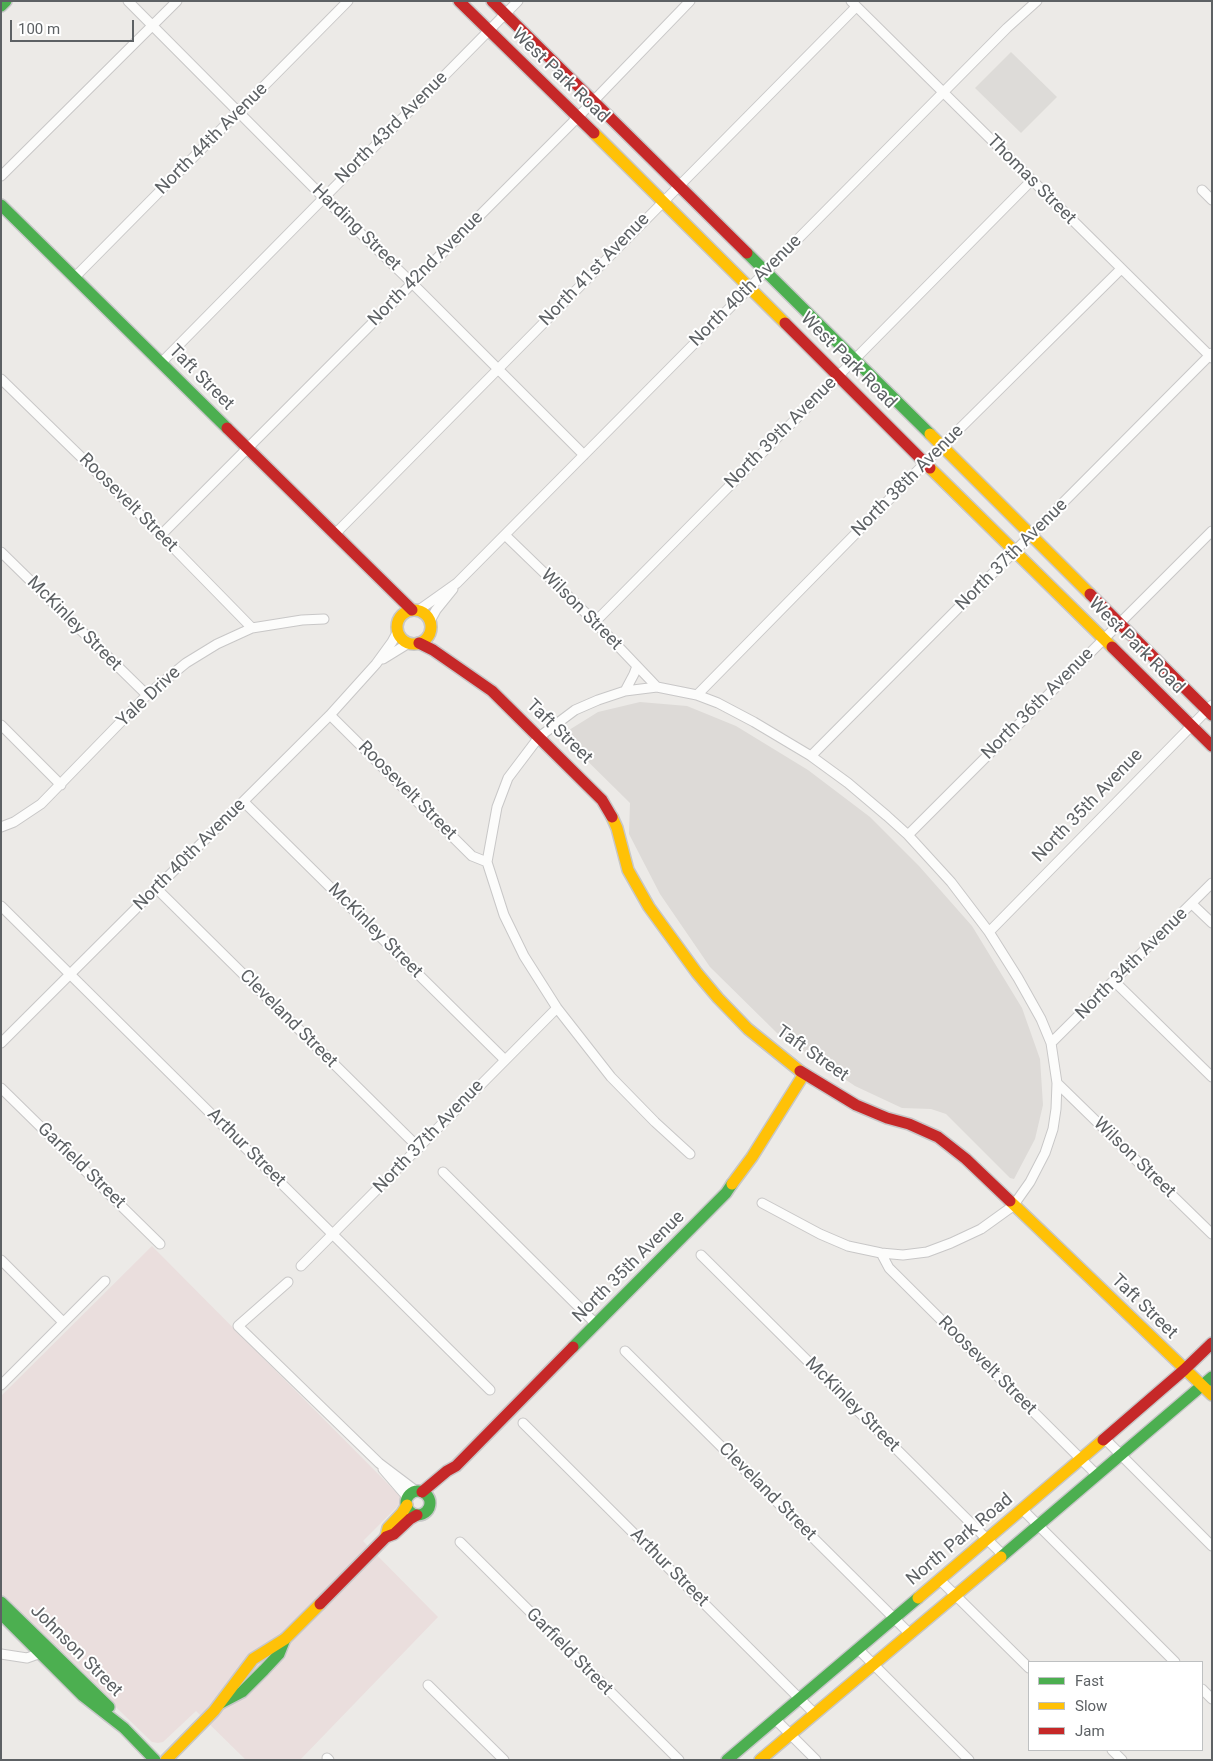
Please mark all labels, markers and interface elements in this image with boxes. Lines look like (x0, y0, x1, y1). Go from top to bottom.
scale bar (12, 10, 136, 42)
text: 100 m (18, 20, 60, 38)
street label: West Park Road (507, 24, 613, 128)
street label: North 43rd Avenue (331, 67, 453, 189)
street label: North 44th Avenue (152, 79, 272, 199)
street label: Thomas Street (982, 131, 1080, 229)
street label: Harding Street (307, 180, 405, 276)
street label: North 42nd Avenue (364, 207, 488, 331)
street label: North 41st Avenue (536, 209, 654, 331)
street label: North 40th Avenue (686, 231, 806, 351)
street label: West Park Road (795, 308, 901, 414)
street label: Taft Street (164, 341, 238, 415)
street label: North 39th Avenue (721, 373, 841, 493)
street label: North 38th Avenue (848, 421, 968, 541)
street label: Roosevelt Street (74, 449, 182, 557)
street label: North 37th Avenue (952, 495, 1072, 615)
street label: Wilson Street (536, 565, 626, 655)
street label: McKinley Street (22, 572, 126, 676)
street label: West Park Road (1083, 593, 1189, 699)
street label: North 36th Avenue (978, 644, 1098, 764)
street label: Yale Drive (113, 662, 185, 732)
street label: Taft Street (521, 695, 597, 769)
street label: Roosevelt Street (353, 737, 461, 845)
street label: North 35th Avenue (1028, 745, 1148, 867)
street label: North 40th Avenue (130, 795, 250, 915)
street label: McKinley Street (323, 879, 427, 983)
street label: North 34th Avenue (1072, 904, 1192, 1024)
street label: Cleveland Street (234, 965, 342, 1073)
street label: Taft Street (772, 1021, 852, 1087)
street label: North 37th Avenue (369, 1076, 489, 1198)
street label: Arthur Street (202, 1104, 290, 1192)
street label: Wilson Street (1088, 1113, 1180, 1203)
street label: Garfield Street (32, 1119, 130, 1213)
street label: North 35th Avenue (569, 1207, 689, 1327)
street label: Taft Street (1106, 1270, 1182, 1344)
street label: Roosevelt Street (933, 1312, 1041, 1420)
street label: McKinley Street (800, 1353, 904, 1457)
street label: Cleveland Street (713, 1438, 821, 1546)
street label: North Park Road (903, 1489, 1017, 1591)
street label: Arthur Street (625, 1524, 713, 1612)
street label: Johnson Street (25, 1600, 127, 1702)
street label: Garfield Street (521, 1604, 617, 1700)
legend (1028, 1661, 1203, 1751)
text: Fast (1075, 1672, 1104, 1690)
text: Slow (1075, 1697, 1107, 1715)
text: Jam (1075, 1722, 1105, 1740)

